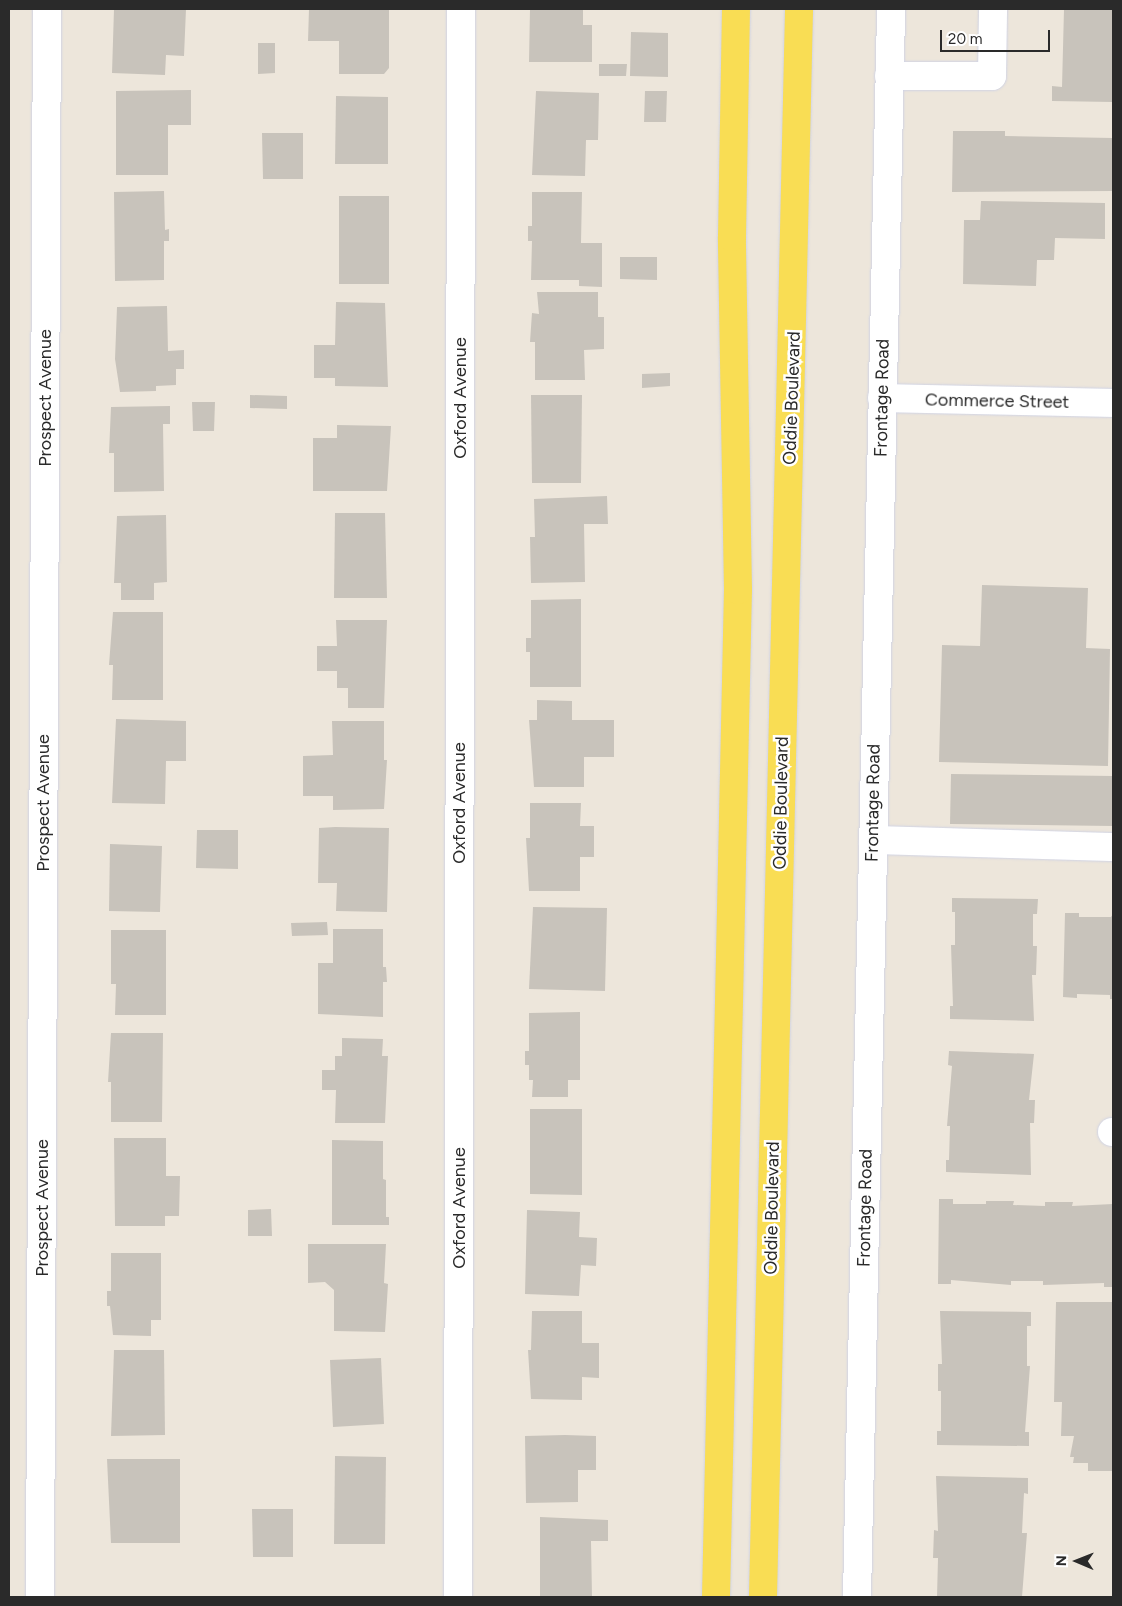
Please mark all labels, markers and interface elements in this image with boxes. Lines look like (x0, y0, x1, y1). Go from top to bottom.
scale bar (942, 20, 1052, 52)
text: 20 m (948, 30, 982, 48)
street label: Prospect Avenue (34, 329, 56, 467)
street label: Oddie Boulevard (779, 331, 805, 465)
street label: Oxford Avenue (449, 337, 471, 459)
street label: Frontage Road (870, 339, 894, 457)
street label: Commerce Street (925, 389, 1069, 413)
street label: Prospect Avenue (32, 734, 54, 872)
street label: Oddie Boulevard (769, 736, 793, 870)
street label: Oxford Avenue (448, 742, 470, 864)
street label: Frontage Road (861, 744, 885, 862)
street label: Prospect Avenue (31, 1139, 53, 1277)
street label: Oddie Boulevard (760, 1141, 784, 1275)
street label: Oxford Avenue (448, 1147, 470, 1269)
street label: Frontage Road (853, 1149, 877, 1267)
north arrow (1052, 1536, 1102, 1586)
text: N (1053, 1555, 1070, 1566)

